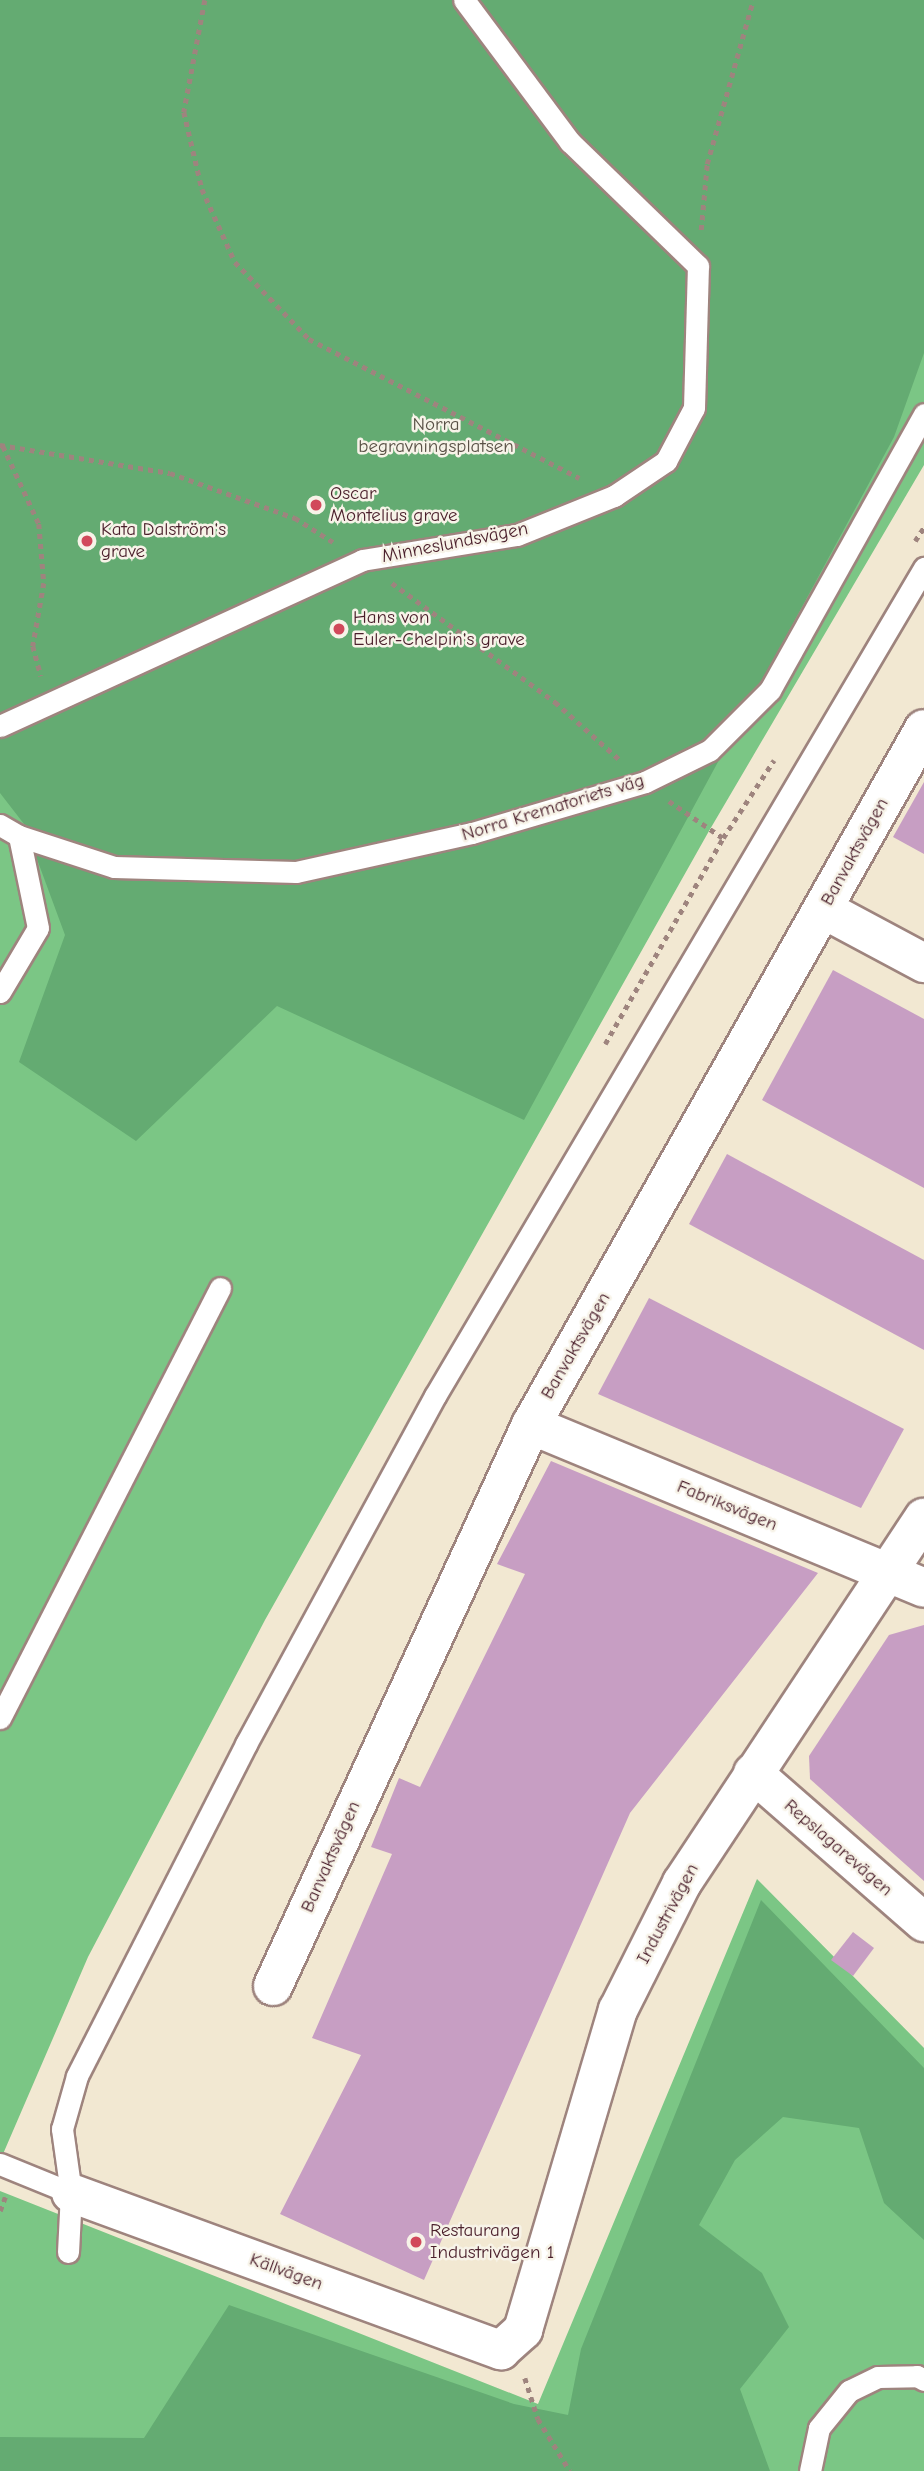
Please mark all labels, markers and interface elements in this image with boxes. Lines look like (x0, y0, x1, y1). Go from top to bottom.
park label: Norra begravningsplatsen (358, 414, 514, 458)
place label: Oscar Montelius grave (330, 483, 457, 527)
marker: Oscar Montelius grave (308, 497, 324, 513)
street label: Minneslundsvägen (380, 518, 530, 568)
place label: Kata Dalström's grave (101, 519, 226, 563)
marker: Kata Dalström's grave (79, 533, 95, 549)
place label: Hans von Euler-Chelpin's grave (353, 607, 525, 651)
marker: Hans von Euler-Chelpin's grave (331, 621, 347, 637)
street label: Norra Krematoriets väg (459, 769, 647, 847)
street label: Banvaktsvägen (816, 794, 894, 910)
street label: Banvaktsvägen (536, 1289, 616, 1403)
street label: Fabriksvägen (673, 1476, 781, 1536)
street label: Repslagarevägen (779, 1795, 897, 1901)
street label: Banvaktsvägen (296, 1798, 366, 1916)
street label: Industrivägen (632, 1860, 704, 1968)
place label: Restaurang Industrivägen 1 (430, 2220, 554, 2264)
marker: Restaurang Industrivägen 1 (408, 2234, 424, 2250)
street label: Källvägen (246, 2248, 326, 2296)

